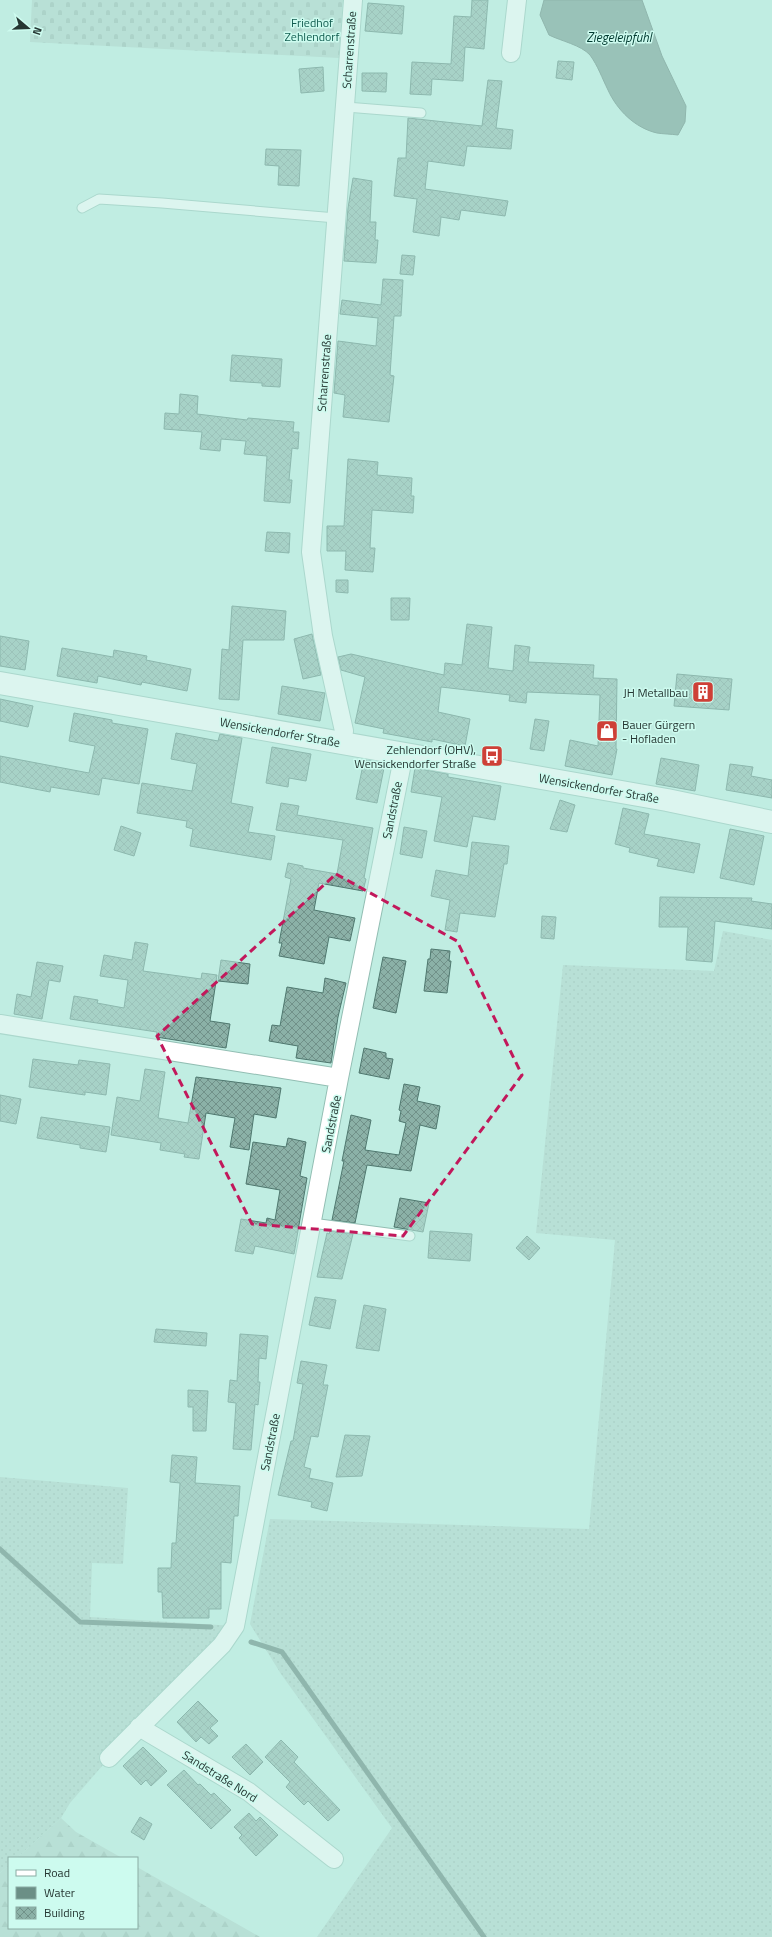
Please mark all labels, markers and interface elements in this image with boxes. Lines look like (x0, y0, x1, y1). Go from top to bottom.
north arrow (8, 8, 48, 48)
street label: Scharrenstraße (337, 11, 361, 89)
park label: Friedhof Zehlendorf (285, 13, 339, 46)
text: N (29, 25, 46, 37)
water label: Ziegeleipfuhl (587, 27, 654, 47)
street label: Scharrenstraße (312, 334, 336, 412)
building icon: JH Metallbau (690, 679, 716, 705)
place label: JH Metallbau (623, 683, 688, 702)
street label: Wensickendorfer Straße (218, 712, 342, 752)
place label: Bauer Gürgern - Hofladen (622, 715, 695, 748)
shop icon: Bauer Gürgern - Hofladen (594, 718, 620, 744)
place label: Zehlendorf (OHV), Wensickendorfer Straße (354, 740, 476, 773)
bus stop icon: Zehlendorf (OHV), Wensickendorfer Straße (479, 743, 505, 769)
street label: Wensickendorfer Straße (537, 768, 661, 808)
street label: Sandstraße (377, 780, 407, 840)
street label: Sandstraße (316, 1094, 346, 1154)
street label: Sandstraße (255, 1412, 285, 1472)
street label: Sandstraße Nord (179, 1745, 261, 1807)
legend (8, 1857, 138, 1929)
text: Road (44, 1863, 70, 1882)
text: Water (44, 1883, 75, 1902)
text: Building (44, 1903, 85, 1922)

